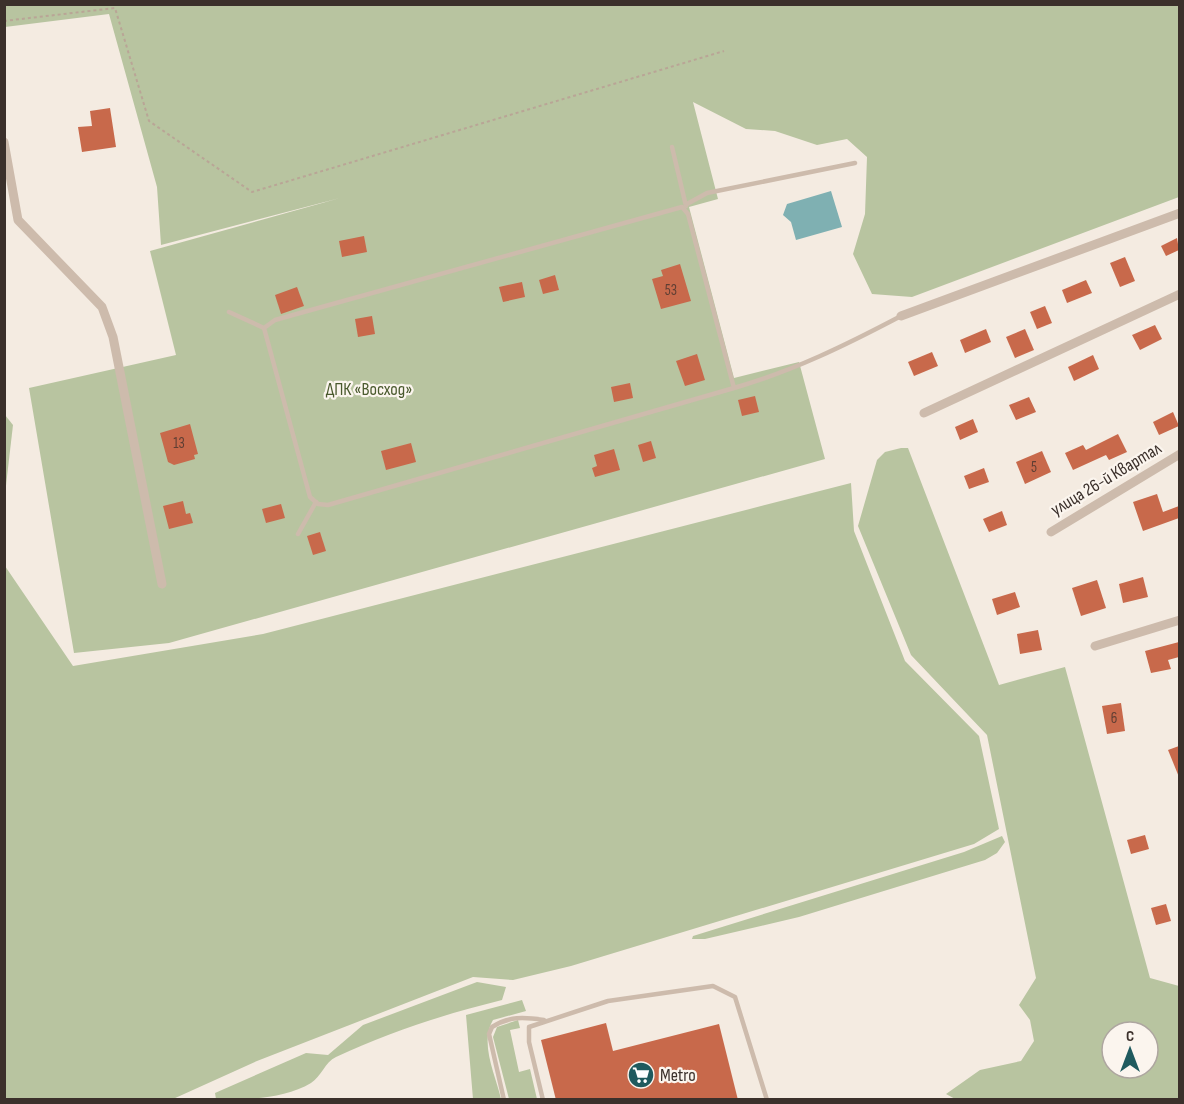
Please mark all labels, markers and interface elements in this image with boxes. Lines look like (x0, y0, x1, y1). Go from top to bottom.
house number: 53 (665, 281, 677, 300)
park label: ДПК «Восход» (326, 379, 412, 400)
house number: 13 (173, 434, 185, 453)
street label: улица 26-й Квартал (1047, 437, 1166, 520)
house number: 5 (1031, 458, 1037, 477)
house number: 6 (1111, 709, 1117, 728)
north arrow (1100, 1020, 1160, 1080)
text: С (1126, 1027, 1134, 1046)
supermarket icon: Metro (626, 1060, 656, 1090)
place label: Metro (660, 1065, 696, 1086)

